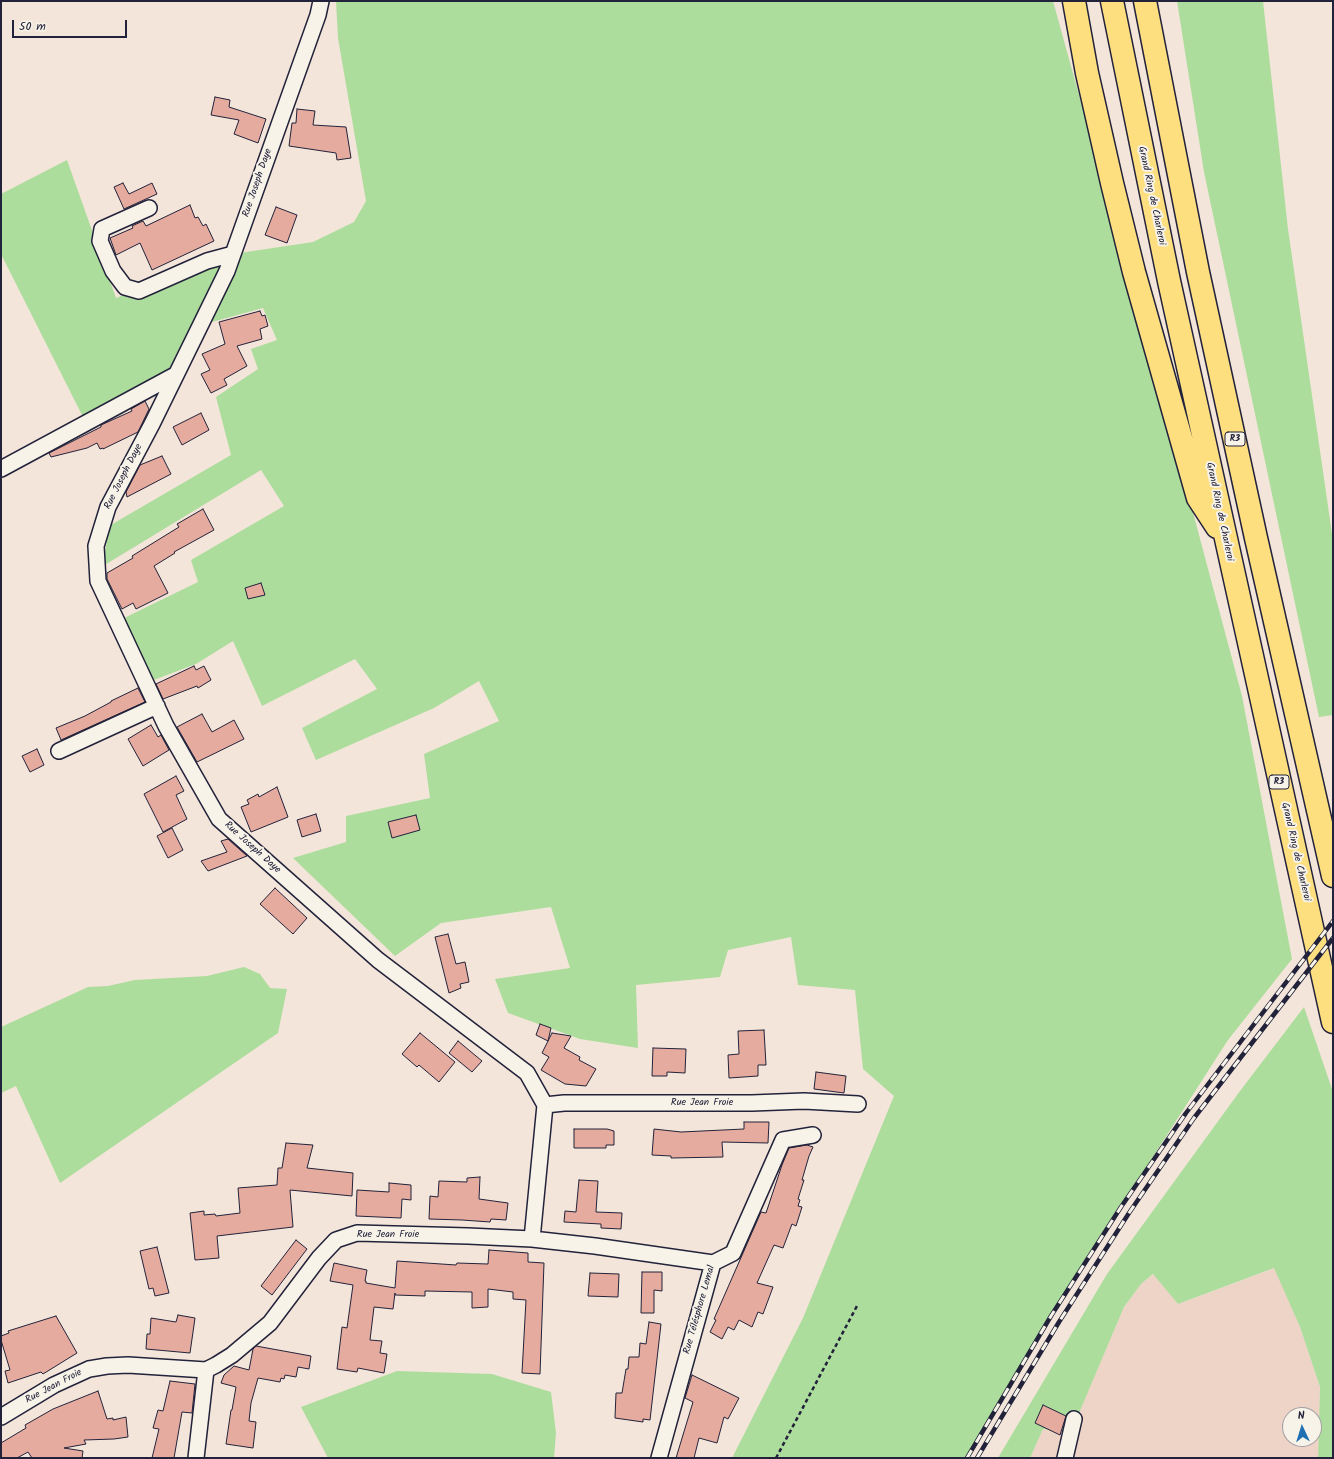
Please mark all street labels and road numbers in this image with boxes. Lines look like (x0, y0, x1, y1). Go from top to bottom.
street label: Grand Ring de Charleroi (1135, 145, 1167, 247)
street label: Rue Joseph Daye (241, 147, 275, 219)
road number: R3 (1225, 432, 1245, 446)
street label: Rue Joseph Daye (102, 442, 146, 512)
street label: Grand Ring de Charleroi (1203, 461, 1235, 563)
road number: R3 (1269, 775, 1289, 789)
street label: Grand Ring de Charleroi (1278, 802, 1312, 902)
street label: Rue Joseph Daye (221, 820, 283, 876)
street label: Rue Jean Froie (671, 1097, 733, 1109)
street label: Rue Jean Froie (357, 1229, 419, 1241)
street label: Rue Télésphore Lemal (682, 1264, 718, 1356)
street label: Rue Jean Froie (24, 1367, 84, 1407)

